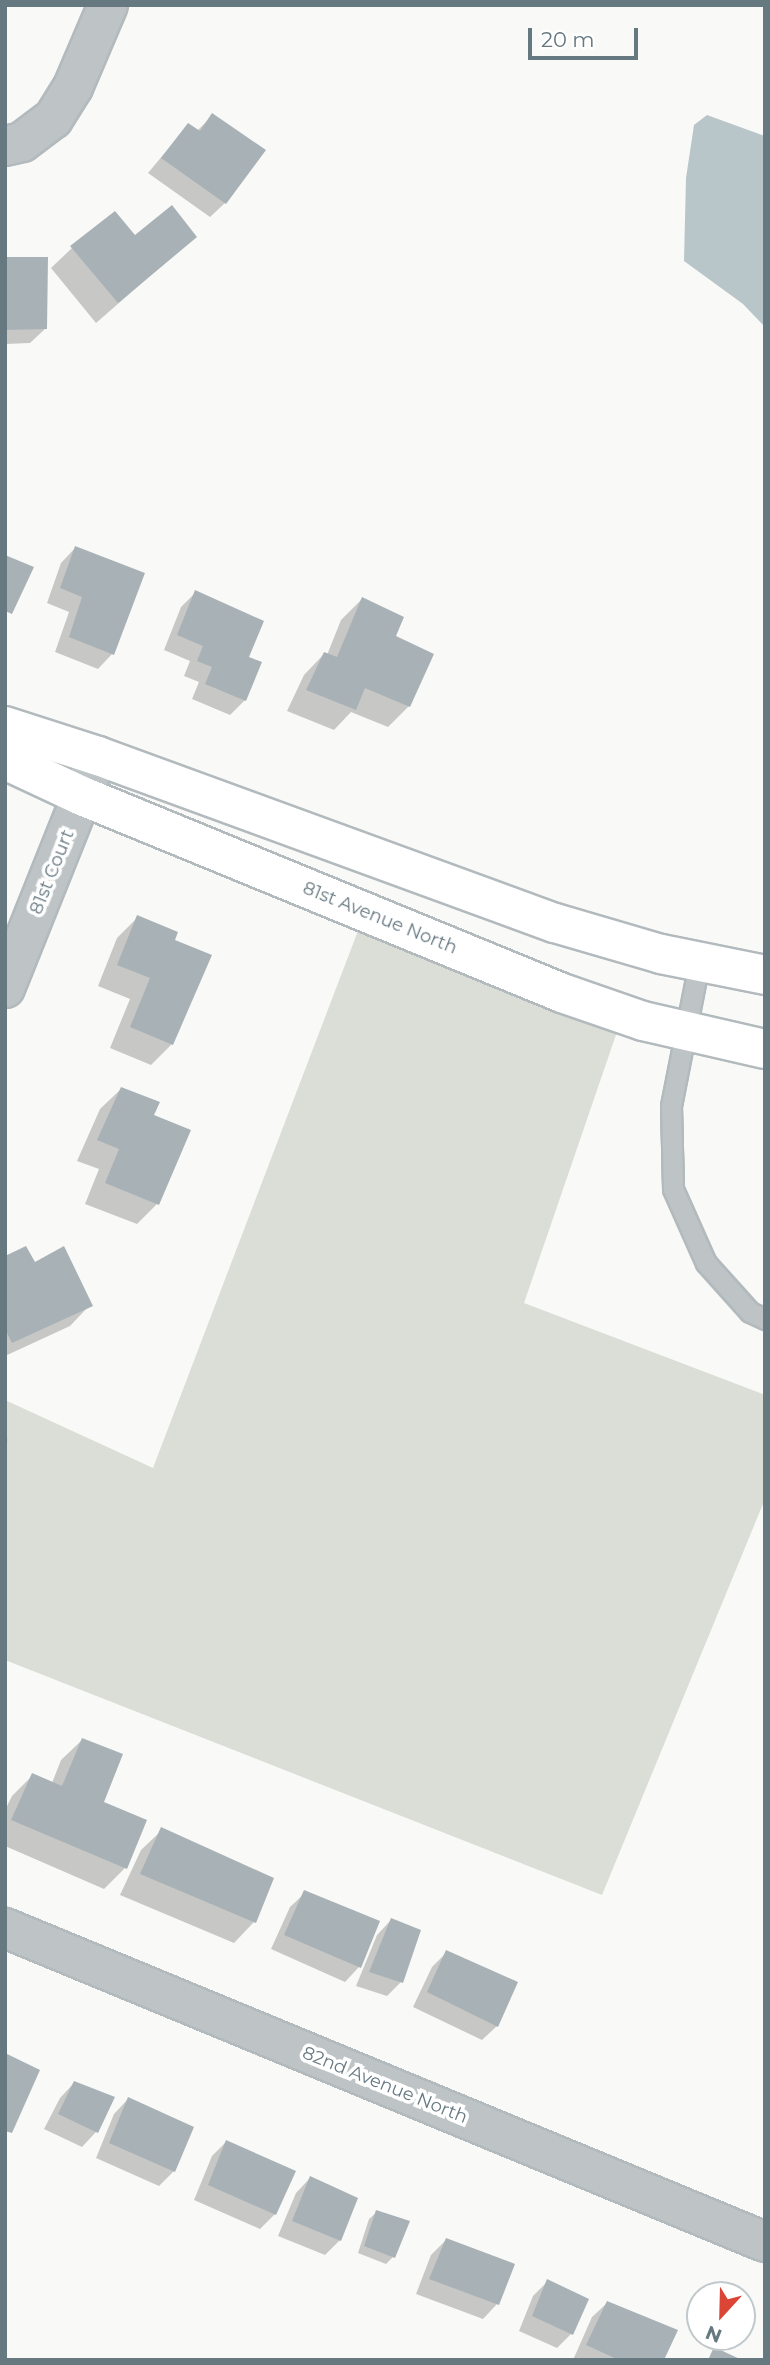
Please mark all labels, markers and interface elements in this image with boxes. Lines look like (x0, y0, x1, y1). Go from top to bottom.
scale bar (532, 14, 642, 58)
text: 20 m (541, 27, 595, 52)
street label: 81st Court (25, 827, 79, 917)
street label: 81st Avenue North (300, 877, 460, 959)
street label: 82nd Avenue North (299, 2042, 471, 2128)
north arrow (686, 2281, 756, 2351)
text: N (702, 2321, 725, 2348)

